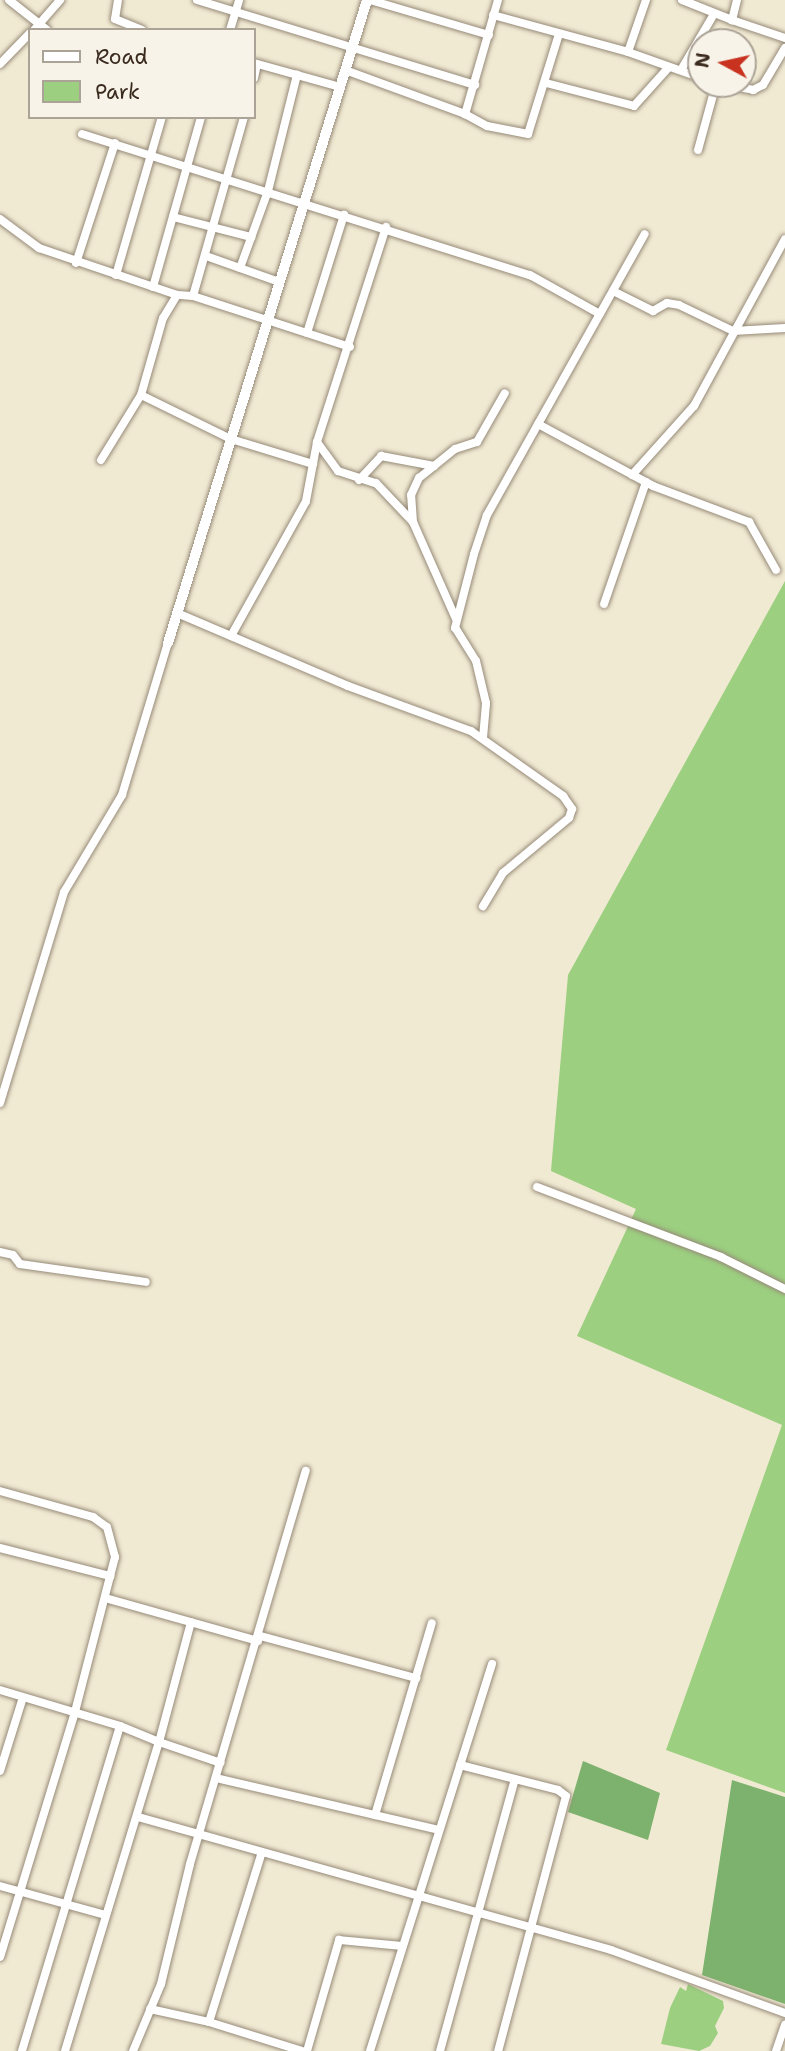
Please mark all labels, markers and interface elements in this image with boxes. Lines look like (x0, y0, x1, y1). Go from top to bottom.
legend (28, 28, 256, 119)
north arrow (687, 28, 757, 98)
text: Road (95, 43, 148, 71)
text: N (689, 51, 716, 69)
text: Park (95, 78, 140, 106)

